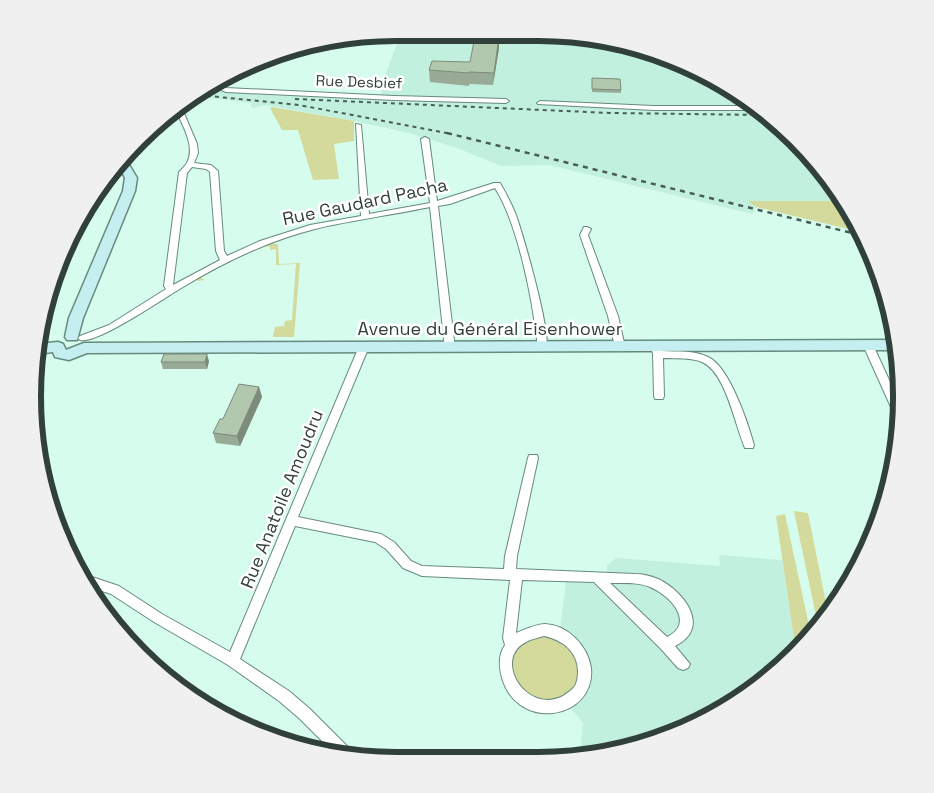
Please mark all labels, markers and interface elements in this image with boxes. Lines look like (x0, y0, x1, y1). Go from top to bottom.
street label: Rue Desbief (315, 70, 403, 93)
street label: Rue Gaudard Pacha (280, 173, 450, 230)
street label: Avenue du Général Eisenhower (358, 317, 623, 340)
street label: Rue Anatoile Amoudru (235, 406, 328, 592)

